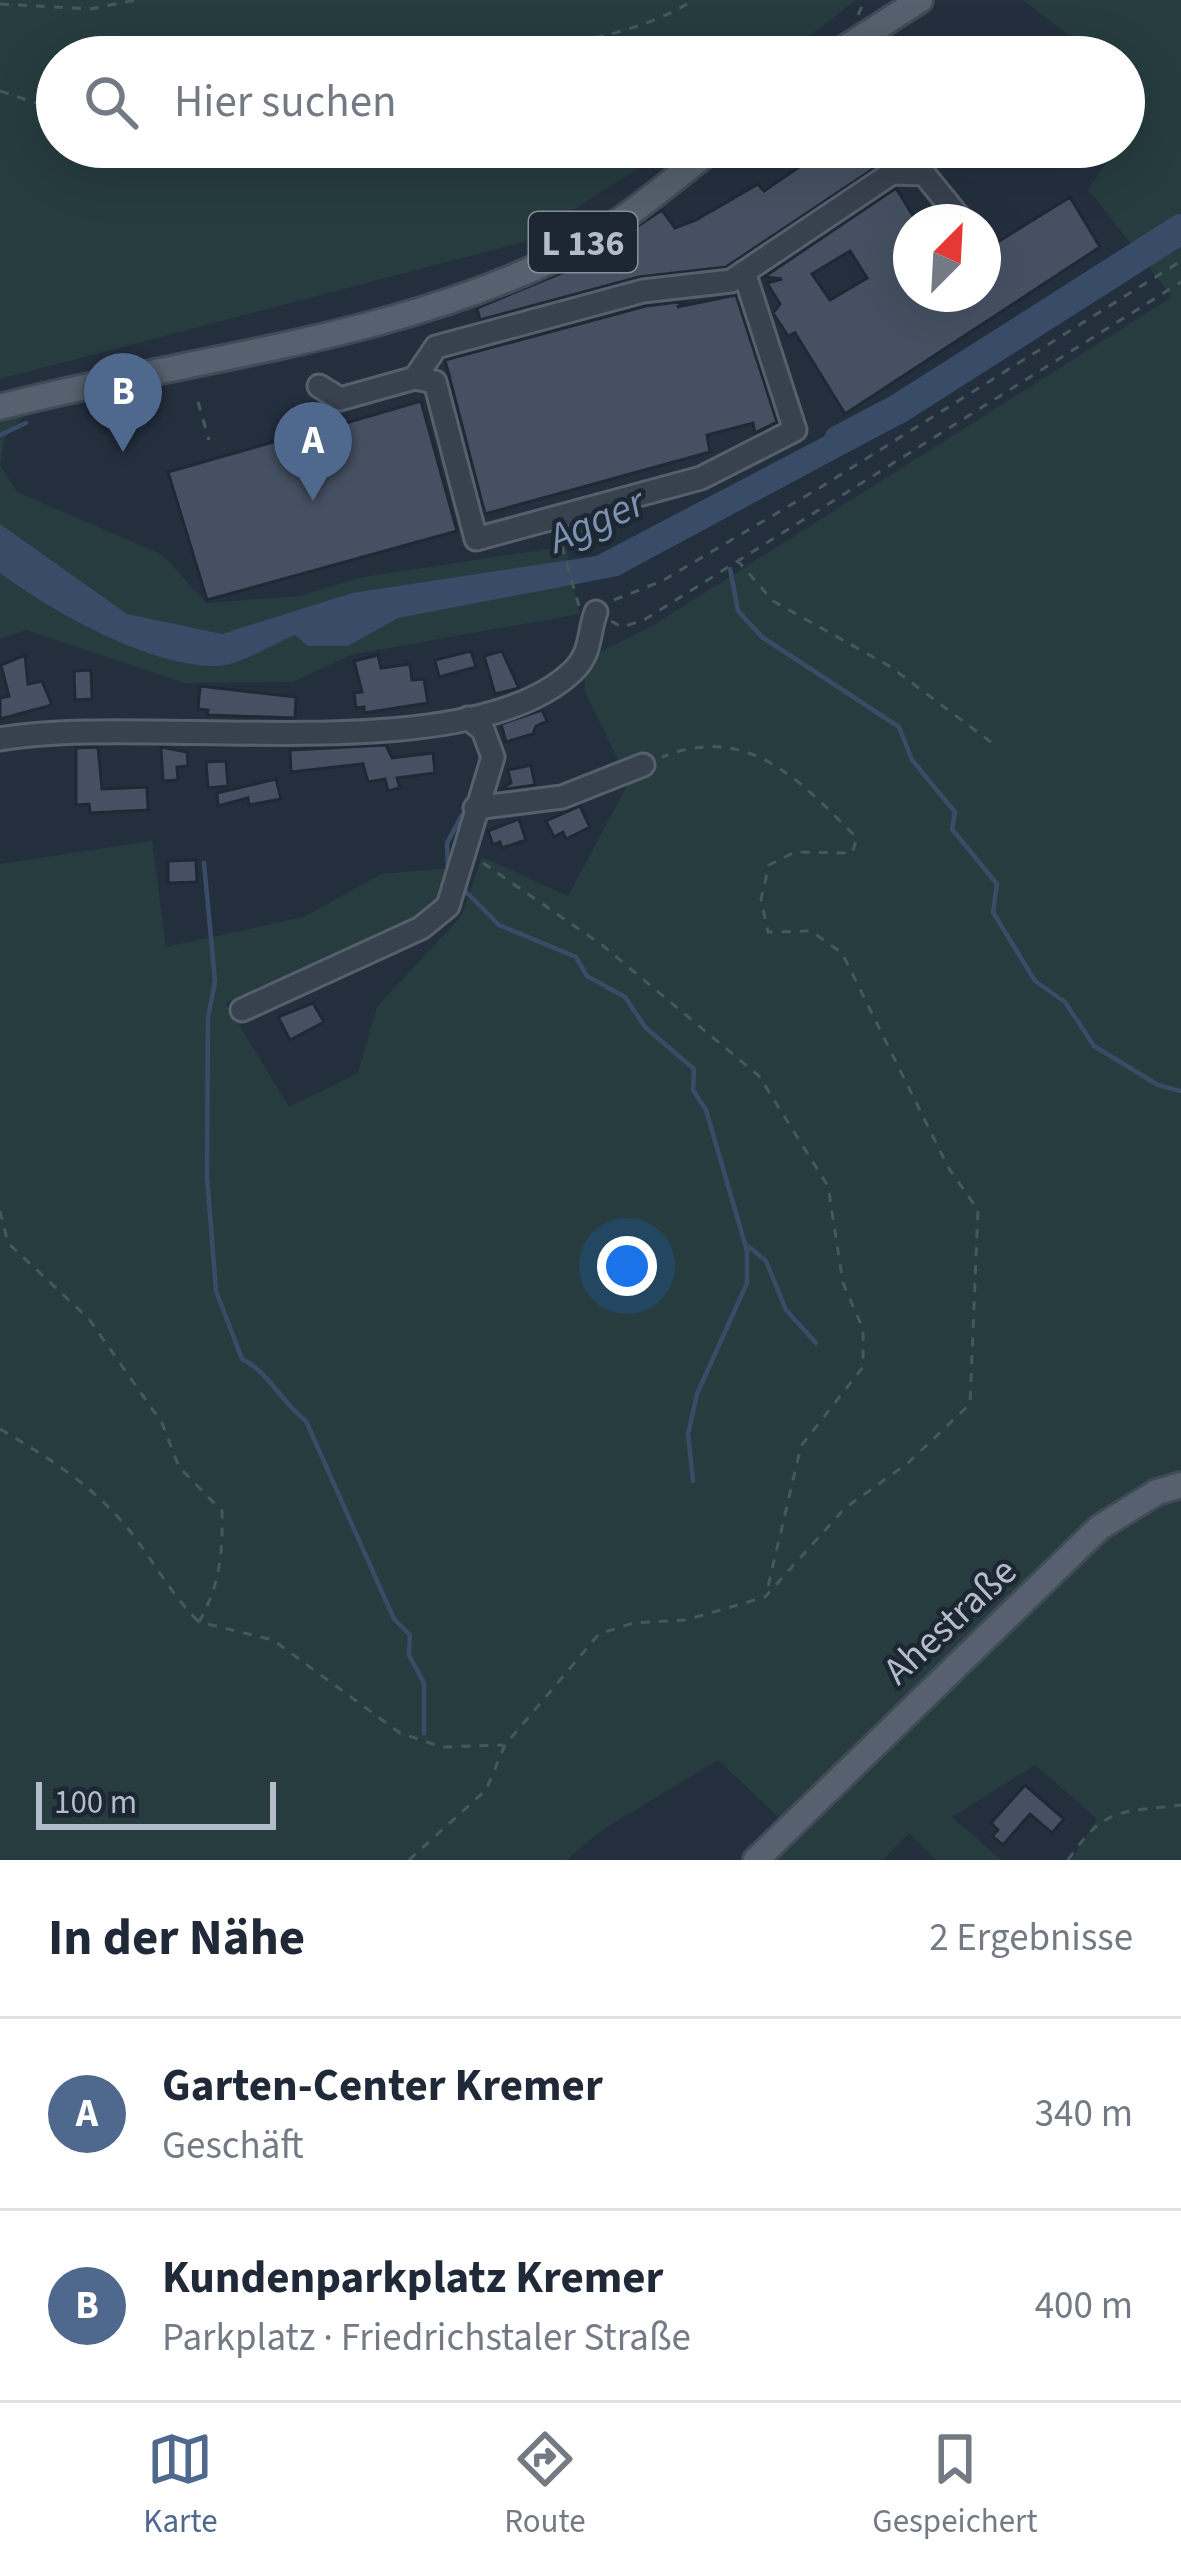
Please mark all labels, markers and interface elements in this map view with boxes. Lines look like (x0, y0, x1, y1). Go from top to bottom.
search box (36, 36, 1145, 168)
icon: search (78, 69, 144, 135)
text: Hier suchen (174, 70, 397, 134)
north arrow (893, 204, 1001, 312)
road number: L 136 (529, 212, 637, 272)
pin: B (84, 353, 162, 452)
pin: A (274, 402, 352, 501)
water label: Agger (536, 472, 656, 570)
your location (597, 1236, 657, 1296)
street label: Ahestraße (871, 1545, 1030, 1698)
scale bar (36, 1776, 276, 1829)
text: 100 m (54, 1779, 137, 1826)
text: In der Nähe (48, 1902, 305, 1974)
text: 2 Ergebnisse (929, 1910, 1133, 1966)
text: Garten-Center Kremer (162, 2054, 603, 2118)
text: A (76, 2086, 98, 2142)
text: 340 m (1035, 2086, 1133, 2142)
text: Geschäft (162, 2118, 304, 2174)
text: Kundenparkplatz Kremer (162, 2246, 664, 2310)
text: B (75, 2278, 99, 2334)
text: 400 m (1035, 2278, 1133, 2334)
text: Parkplatz · Friedrichstaler Straße (162, 2310, 691, 2366)
tab: Karte (143, 2426, 218, 2545)
tab: Route (504, 2426, 586, 2545)
tab: Gespeichert (872, 2426, 1038, 2545)

